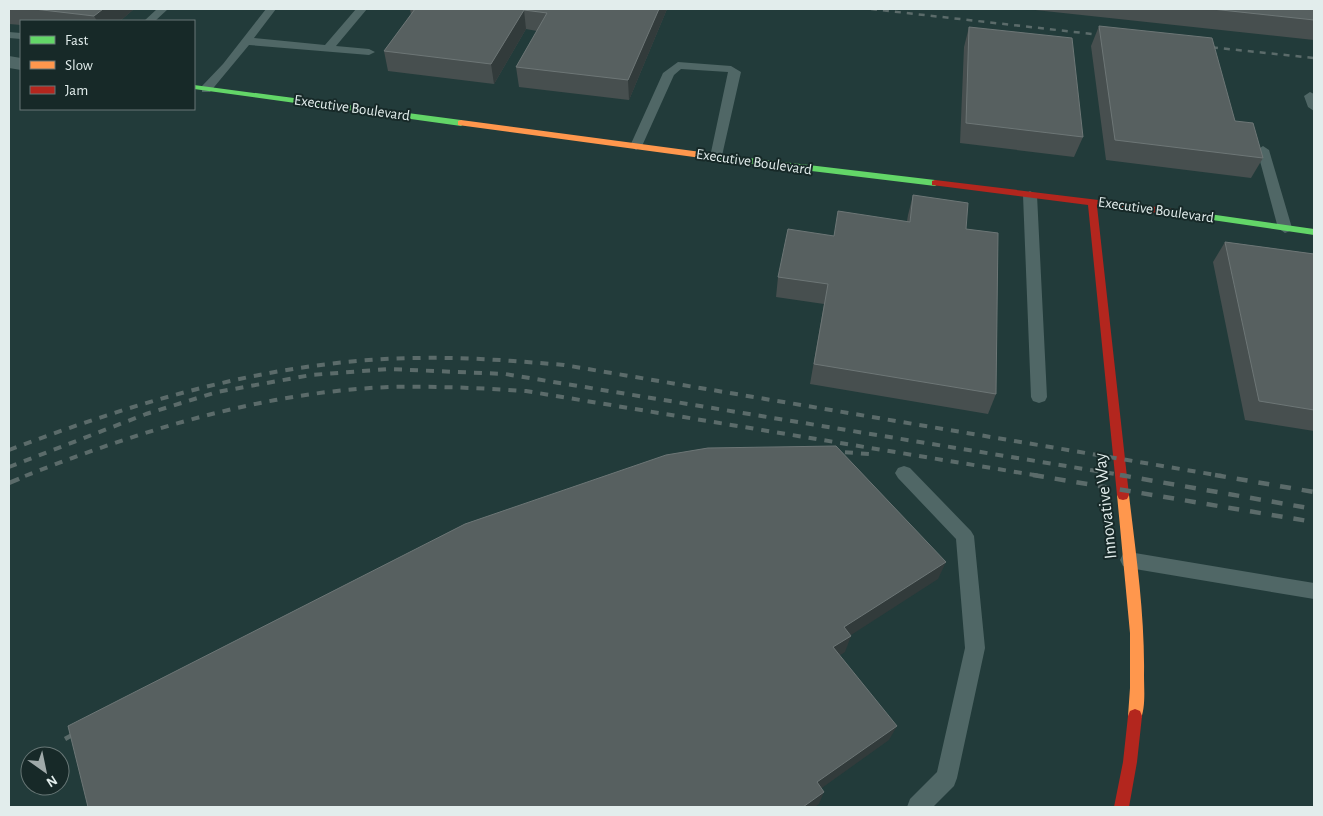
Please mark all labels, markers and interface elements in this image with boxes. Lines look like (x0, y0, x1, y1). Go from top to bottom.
legend (20, 20, 195, 110)
text: Fast (65, 33, 89, 48)
text: Slow (65, 58, 93, 73)
text: Jam (65, 83, 88, 98)
street label: Executive Boulevard (293, 92, 411, 124)
street label: Executive Boulevard (695, 146, 813, 178)
street label: Executive Boulevard (1097, 194, 1215, 226)
street label: Innovative Way (1091, 452, 1121, 560)
north arrow (20, 746, 70, 796)
text: N (44, 773, 59, 790)

